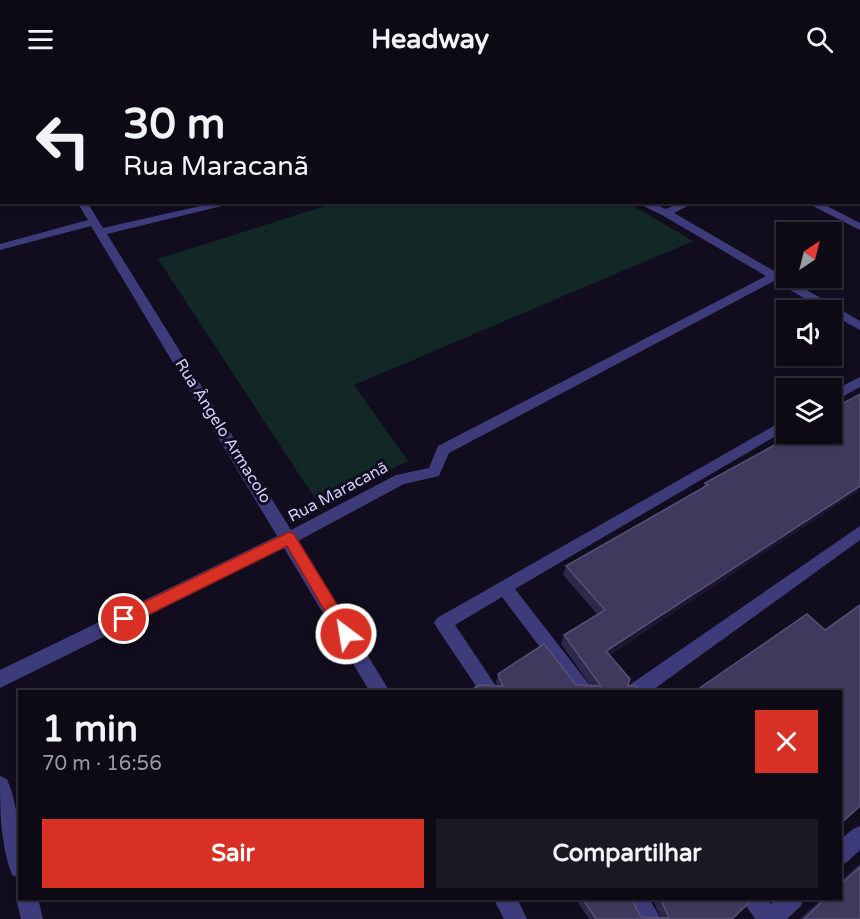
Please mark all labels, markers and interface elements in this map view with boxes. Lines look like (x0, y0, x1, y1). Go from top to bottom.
icon: menu (24, 23, 57, 56)
text: Headway (371, 23, 489, 56)
icon: search (803, 23, 836, 56)
text: 30 m (123, 99, 225, 150)
icon: left (24, 102, 102, 180)
text: Rua Maracanã (123, 150, 309, 183)
north arrow (776, 222, 842, 288)
map controls (776, 222, 842, 444)
button: sound (776, 300, 842, 366)
street label: Rua Ângelo Armacolo (170, 355, 276, 507)
button: layers (776, 378, 842, 444)
street label: Rua Maracanã (285, 457, 391, 527)
pin (98, 593, 149, 644)
icon: arrive (107, 602, 140, 635)
position arrow (314, 602, 378, 666)
text: 1 min (42, 708, 138, 751)
button: close (755, 710, 818, 773)
text: 70 m · 16:56 (42, 752, 162, 776)
button: Sair (42, 819, 424, 888)
button: Compartilhar (436, 819, 818, 888)

